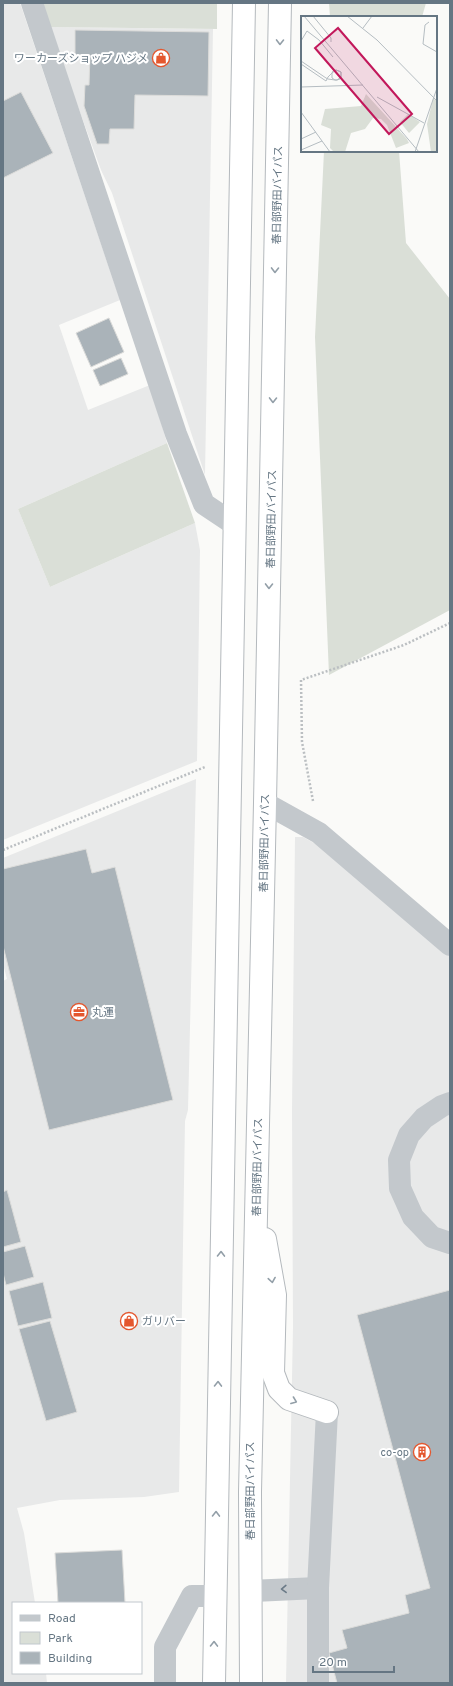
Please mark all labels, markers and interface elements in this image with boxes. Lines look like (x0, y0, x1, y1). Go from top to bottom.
inset map (301, 16, 437, 152)
one-way arrow (275, 39, 284, 45)
shop icon: ワーカーズショップ ハジメ (151, 48, 171, 68)
place label: ワーカーズショップ ハジメ (14, 52, 148, 66)
street label: 春日部野田バイパス (270, 146, 286, 245)
one-way arrow (271, 267, 279, 273)
one-way arrow (269, 397, 277, 403)
street label: 春日部野田バイパス (264, 470, 280, 569)
one-way arrow (265, 583, 273, 589)
street label: 春日部野田バイパス (257, 794, 273, 893)
office icon: 丸運 (69, 1002, 89, 1022)
place label: 丸運 (92, 1006, 114, 1020)
street label: 春日部野田バイパス (250, 1118, 266, 1217)
one-way arrow (217, 1251, 225, 1257)
one-way arrow (267, 1277, 276, 1283)
shop icon: ガリバー (119, 1311, 139, 1331)
place label: ガリバー (142, 1315, 186, 1329)
one-way arrow (214, 1381, 222, 1387)
one-way arrow (291, 1396, 298, 1404)
street label: 春日部野田バイパス (244, 1442, 258, 1540)
building icon: co-op (412, 1442, 432, 1462)
place label: co-op (380, 1446, 409, 1460)
one-way arrow (212, 1511, 220, 1517)
one-way arrow (281, 1585, 287, 1594)
legend (12, 1602, 142, 1674)
text: Road (48, 1611, 76, 1627)
text: Park (48, 1631, 73, 1647)
one-way arrow (210, 1641, 219, 1647)
scale bar (313, 1648, 394, 1674)
text: Building (48, 1651, 92, 1667)
text: 20 m (319, 1655, 347, 1671)

